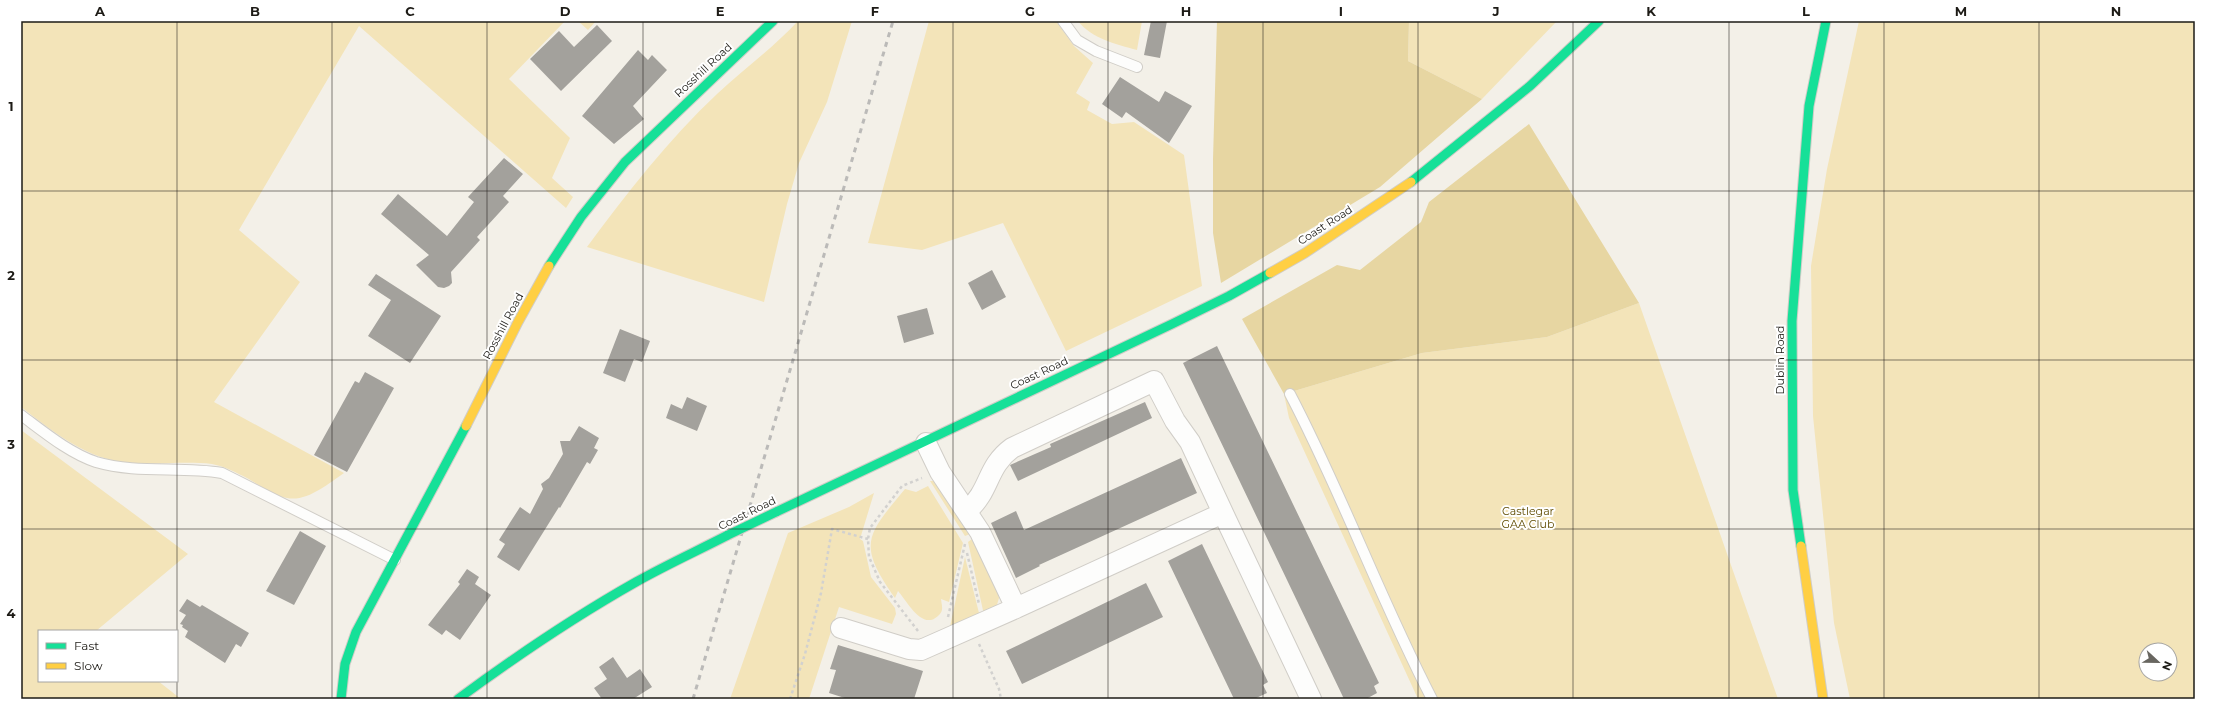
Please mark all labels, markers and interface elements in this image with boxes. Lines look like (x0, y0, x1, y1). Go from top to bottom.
text: A (94, 3, 106, 19)
text: B (250, 3, 260, 19)
text: C (405, 3, 415, 19)
text: D (560, 3, 571, 19)
text: E (716, 3, 725, 19)
text: F (871, 3, 879, 19)
text: G (1025, 3, 1035, 19)
text: H (1181, 3, 1191, 19)
text: I (1339, 3, 1343, 19)
text: J (1491, 3, 1500, 19)
text: K (1646, 3, 1656, 19)
text: L (1802, 3, 1810, 19)
text: M (1955, 3, 1967, 19)
text: N (2111, 3, 2121, 19)
street label: Rosshill Road (671, 40, 735, 100)
text: 1 (8, 98, 14, 114)
street label: Coast Road (1295, 202, 1355, 248)
text: 2 (7, 267, 15, 283)
street label: Rosshill Road (480, 290, 526, 362)
street label: Dublin Road (1773, 326, 1787, 394)
street label: Coast Road (1008, 353, 1070, 393)
text: 3 (6, 436, 15, 452)
street label: Coast Road (716, 493, 778, 533)
park label: Castlegar GAA Club (1502, 504, 1554, 531)
text: 4 (7, 605, 16, 621)
legend (38, 630, 178, 682)
text: Fast (74, 638, 99, 653)
north arrow (2138, 642, 2178, 682)
text: Slow (74, 658, 103, 673)
text: N (2159, 659, 2175, 672)

